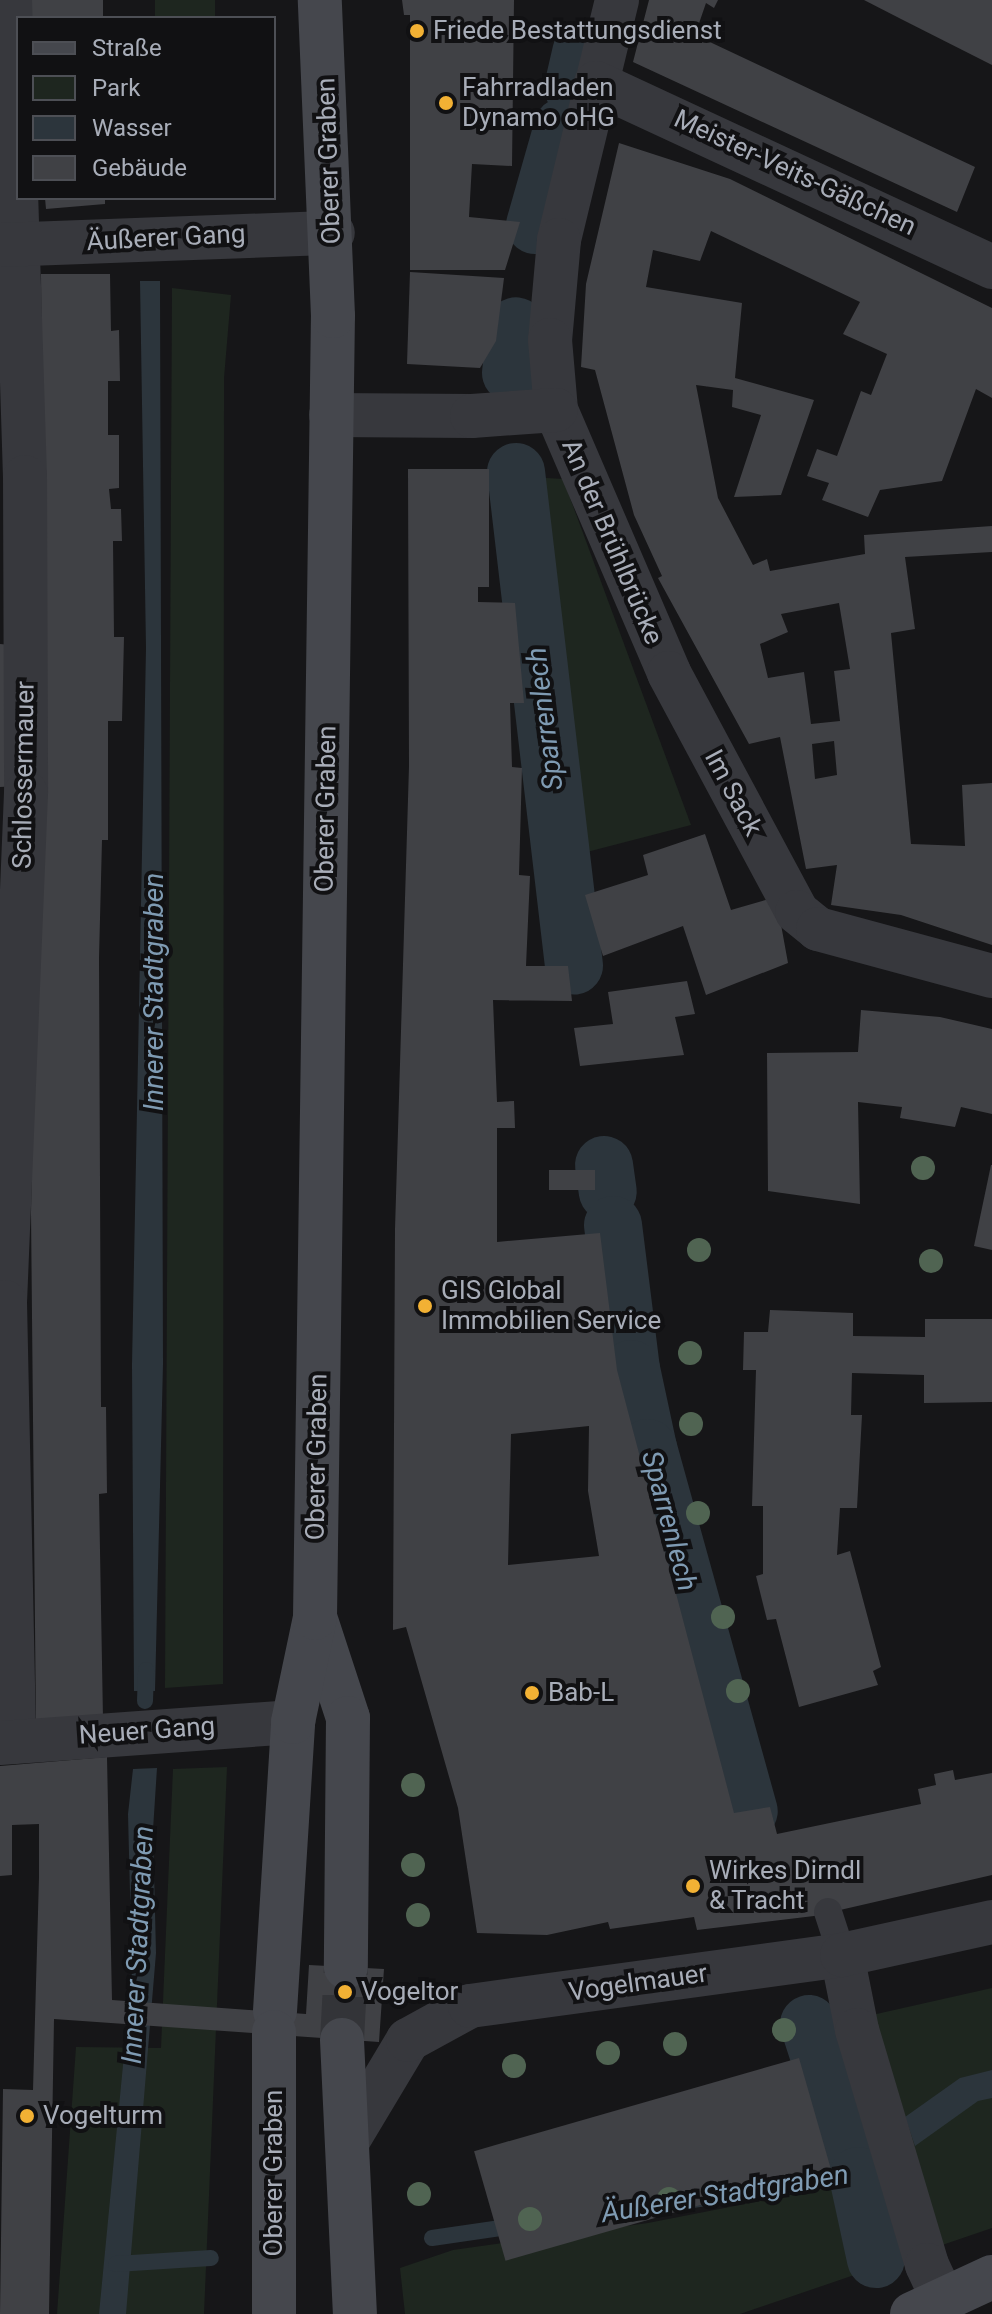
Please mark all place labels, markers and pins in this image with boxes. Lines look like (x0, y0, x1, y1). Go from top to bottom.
place label: Friede Bestattungsdienst (433, 15, 722, 47)
marker: Friede Bestattungsdienst (408, 22, 426, 40)
place label: Fahrradladen Dynamo oHG (462, 72, 615, 134)
marker: Fahrradladen Dynamo oHG (437, 94, 455, 112)
place label: GIS Global Immobilien Service (441, 1275, 661, 1336)
marker: GIS Global Immobilien Service (416, 1297, 434, 1315)
place label: Bab-L (548, 1677, 614, 1709)
marker: Bab-L (523, 1684, 541, 1702)
place label: Wirkes Dirndl & Tracht (709, 1855, 861, 1916)
marker: Wirkes Dirndl & Tracht (684, 1877, 702, 1895)
place label: Vogeltor (361, 1976, 458, 2008)
marker: Vogeltor (336, 1983, 354, 2001)
place label: Vogelturm (43, 2100, 163, 2132)
marker: Vogelturm (18, 2107, 36, 2125)

